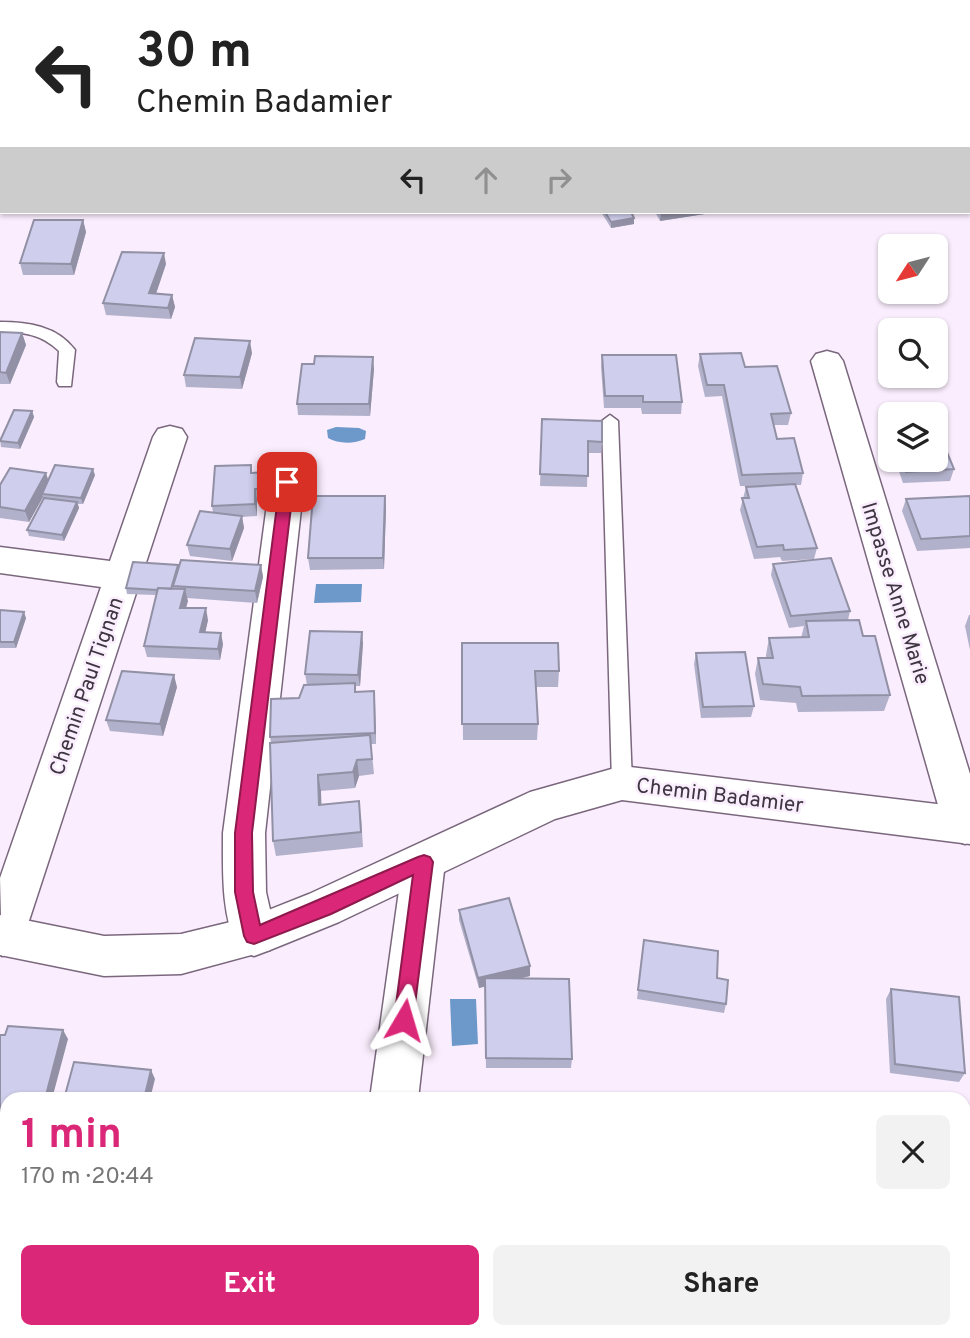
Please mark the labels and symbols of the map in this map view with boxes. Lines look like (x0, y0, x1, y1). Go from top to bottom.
north arrow (878, 234, 948, 304)
pin (257, 452, 317, 512)
street label: Impasse Anne Marie (854, 499, 935, 688)
street label: Chemin Paul Tignan (44, 594, 131, 779)
street label: Chemin Badamier (635, 773, 805, 820)
position arrow (367, 983, 441, 1057)

